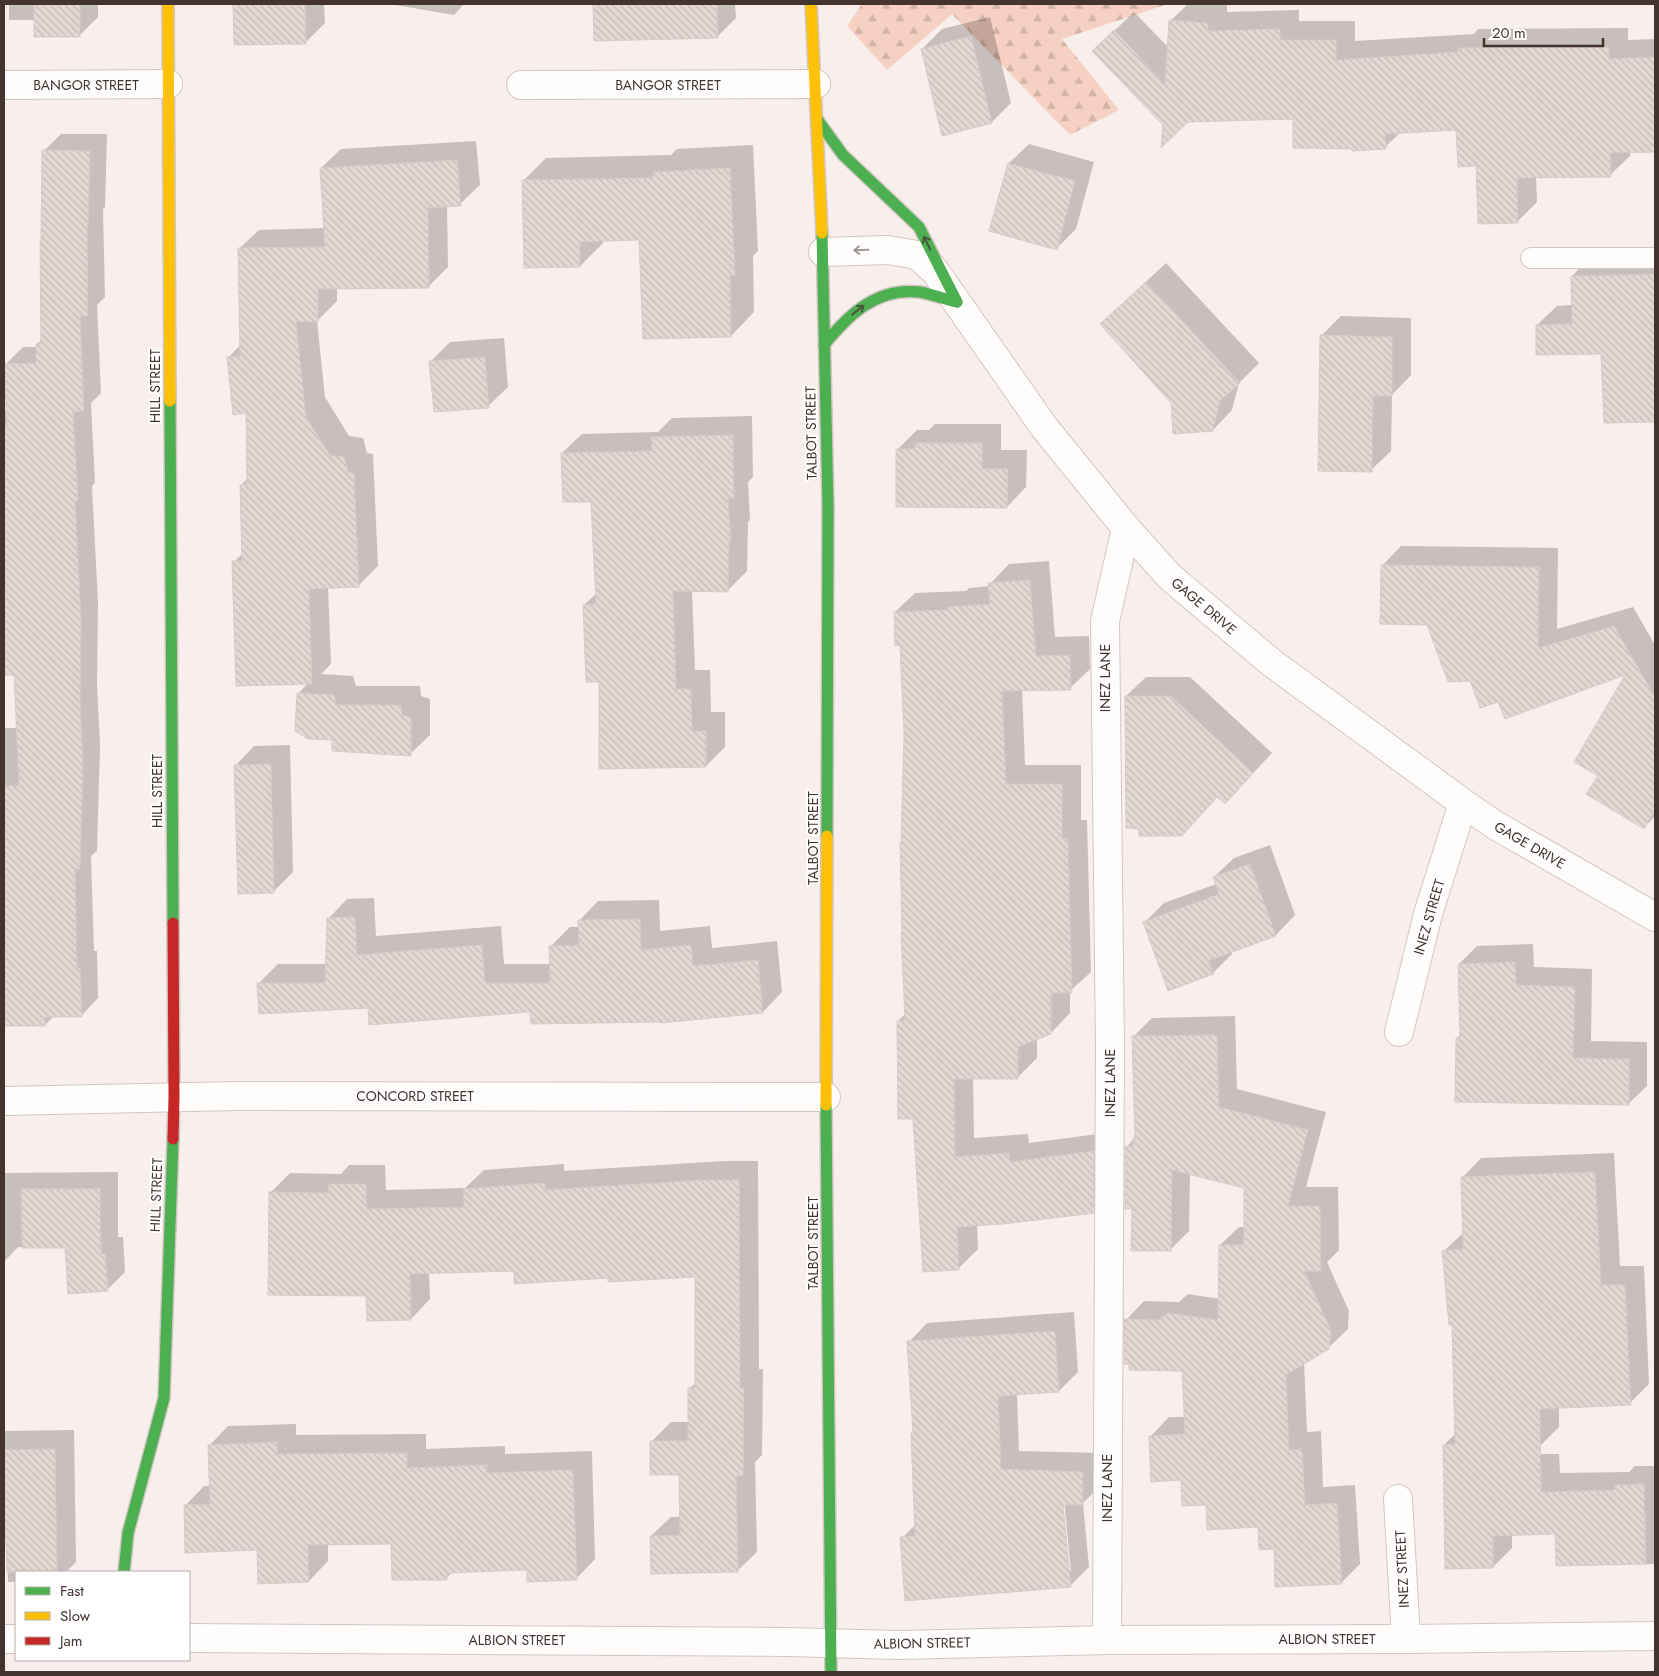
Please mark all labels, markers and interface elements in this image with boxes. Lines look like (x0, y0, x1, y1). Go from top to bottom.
scale bar (1484, 15, 1603, 47)
text: 20 m (1492, 22, 1526, 44)
street label: BANGOR STREET (33, 75, 139, 95)
street label: BANGOR STREET (615, 75, 721, 95)
one-way arrow (922, 236, 932, 251)
one-way arrow (853, 245, 870, 255)
one-way arrow (851, 304, 864, 315)
street label: HILL STREET (145, 348, 165, 423)
street label: TALBOT STREET (800, 385, 822, 480)
street label: GAGE DRIVE (1167, 573, 1241, 639)
street label: INEZ LANE (1095, 644, 1115, 712)
street label: HILL STREET (147, 753, 167, 828)
street label: TALBOT STREET (803, 791, 823, 885)
street label: GAGE DRIVE (1490, 816, 1570, 874)
street label: INEZ STREET (1409, 876, 1449, 957)
street label: INEZ LANE (1100, 1049, 1120, 1117)
street label: CONCORD STREET (356, 1086, 474, 1106)
street label: HILL STREET (145, 1157, 167, 1232)
street label: TALBOT STREET (803, 1196, 823, 1290)
street label: INEZ LANE (1097, 1454, 1117, 1522)
street label: INEZ STREET (1390, 1529, 1414, 1608)
legend (15, 1571, 190, 1661)
text: Fast (60, 1580, 84, 1602)
text: Slow (60, 1605, 91, 1627)
street label: ALBION STREET (1279, 1629, 1376, 1649)
text: Jam (58, 1630, 83, 1652)
street label: ALBION STREET (469, 1630, 566, 1650)
street label: ALBION STREET (873, 1632, 971, 1654)

